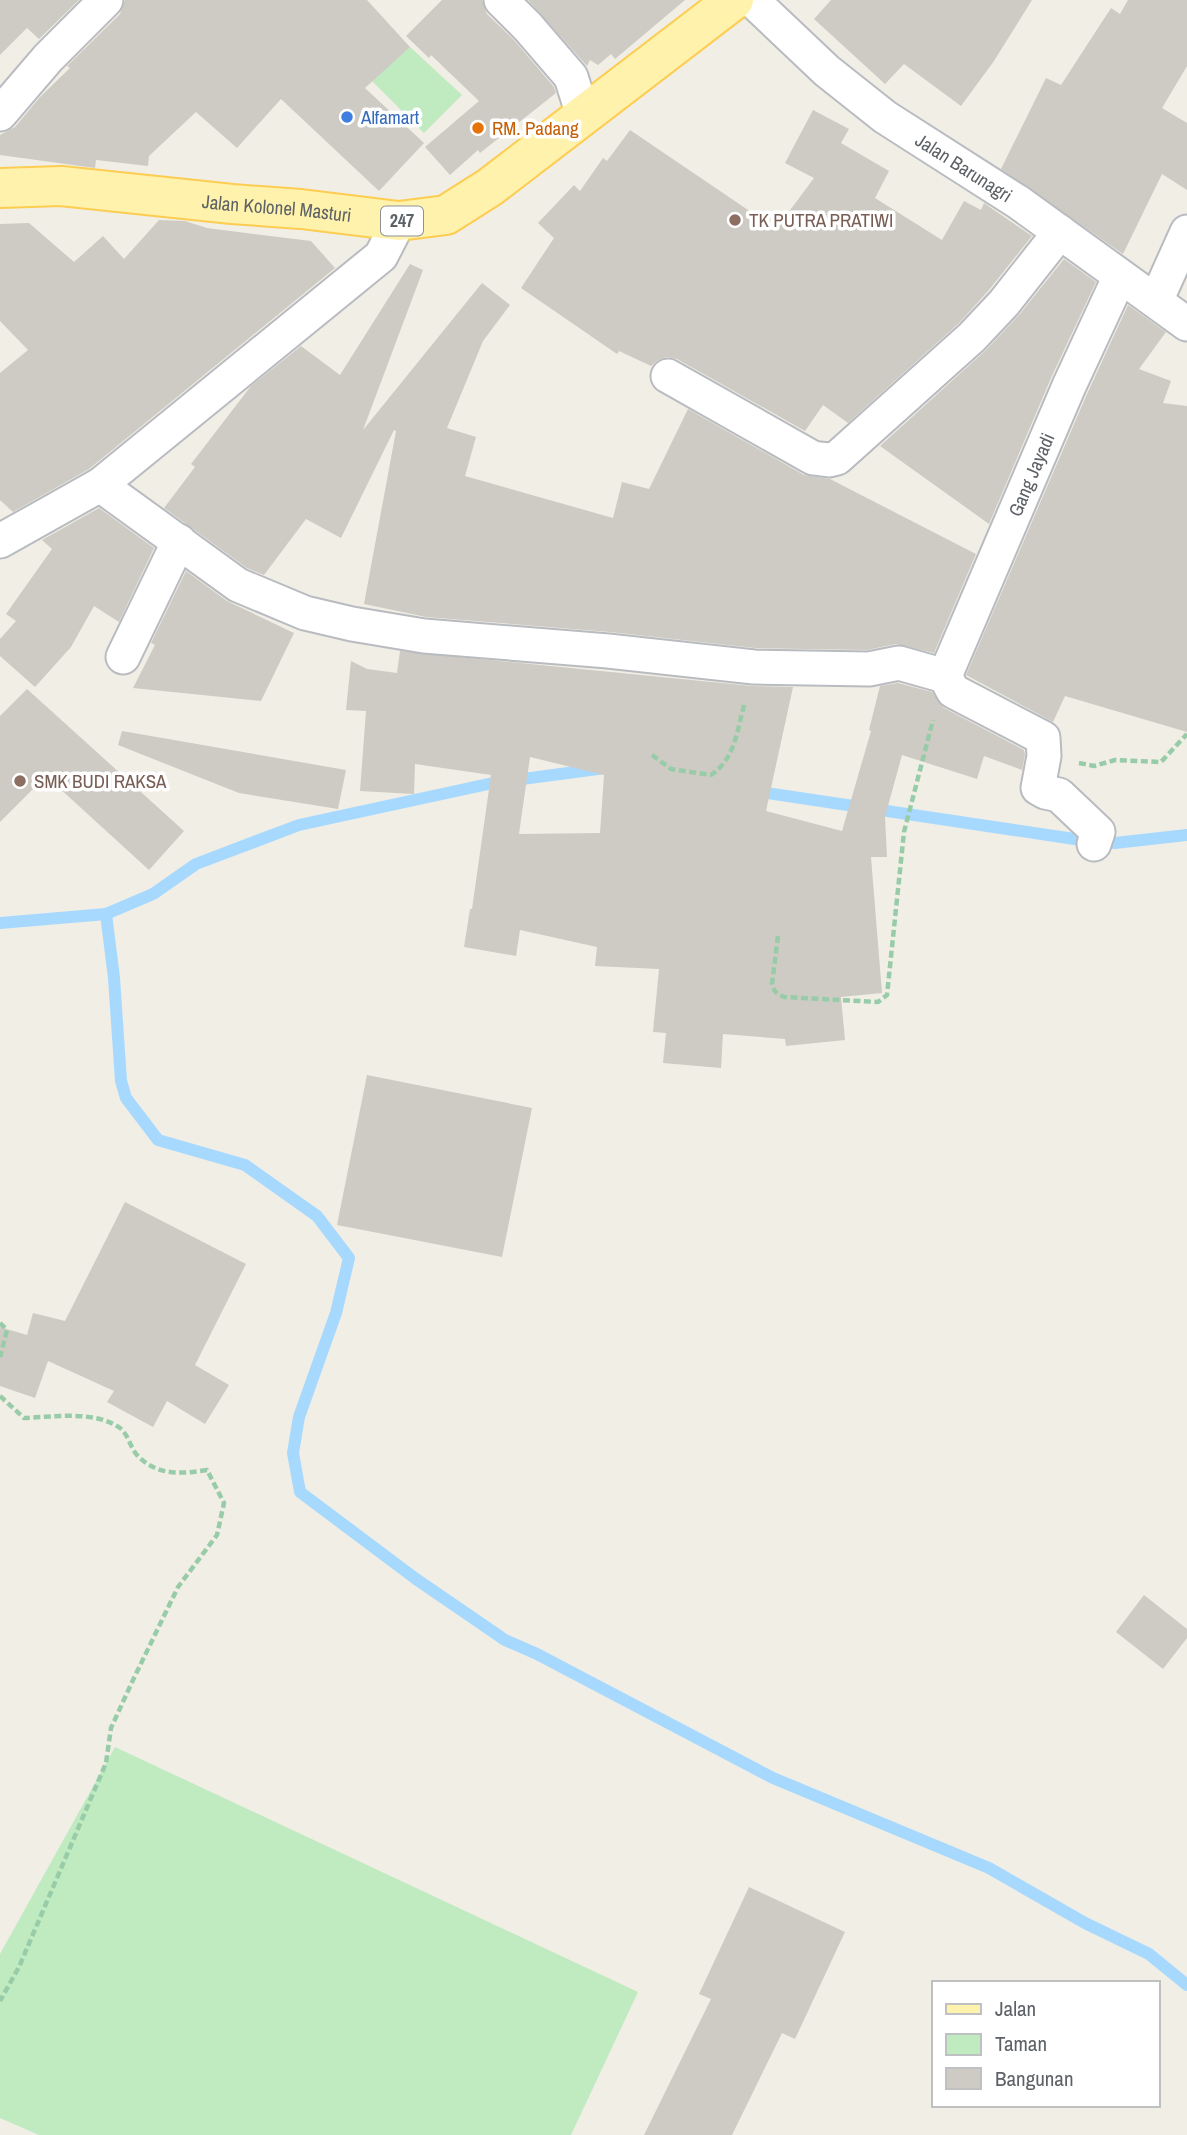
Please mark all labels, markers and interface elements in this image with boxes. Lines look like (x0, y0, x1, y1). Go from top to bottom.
place label: Alfamart (360, 104, 420, 130)
marker: Alfamart (339, 109, 355, 125)
place label: RM. Padang (492, 115, 579, 141)
marker: RM. Padang (470, 120, 486, 136)
street label: Jalan Barunagri (911, 127, 1017, 208)
street label: Jalan Kolonel Masturi (201, 188, 353, 228)
road number: 247 (381, 206, 423, 236)
place label: TK PUTRA PRATIWI (749, 207, 893, 233)
marker: TK PUTRA PRATIWI (727, 212, 743, 228)
street label: Gang Jayadi (1002, 429, 1060, 520)
place label: SMK BUDI RAKSA (34, 768, 167, 794)
marker: SMK BUDI RAKSA (12, 773, 28, 789)
legend (932, 1981, 1159, 2107)
text: Jalan (995, 1994, 1036, 2023)
text: Taman (995, 2029, 1047, 2058)
text: Bangunan (995, 2064, 1074, 2093)

